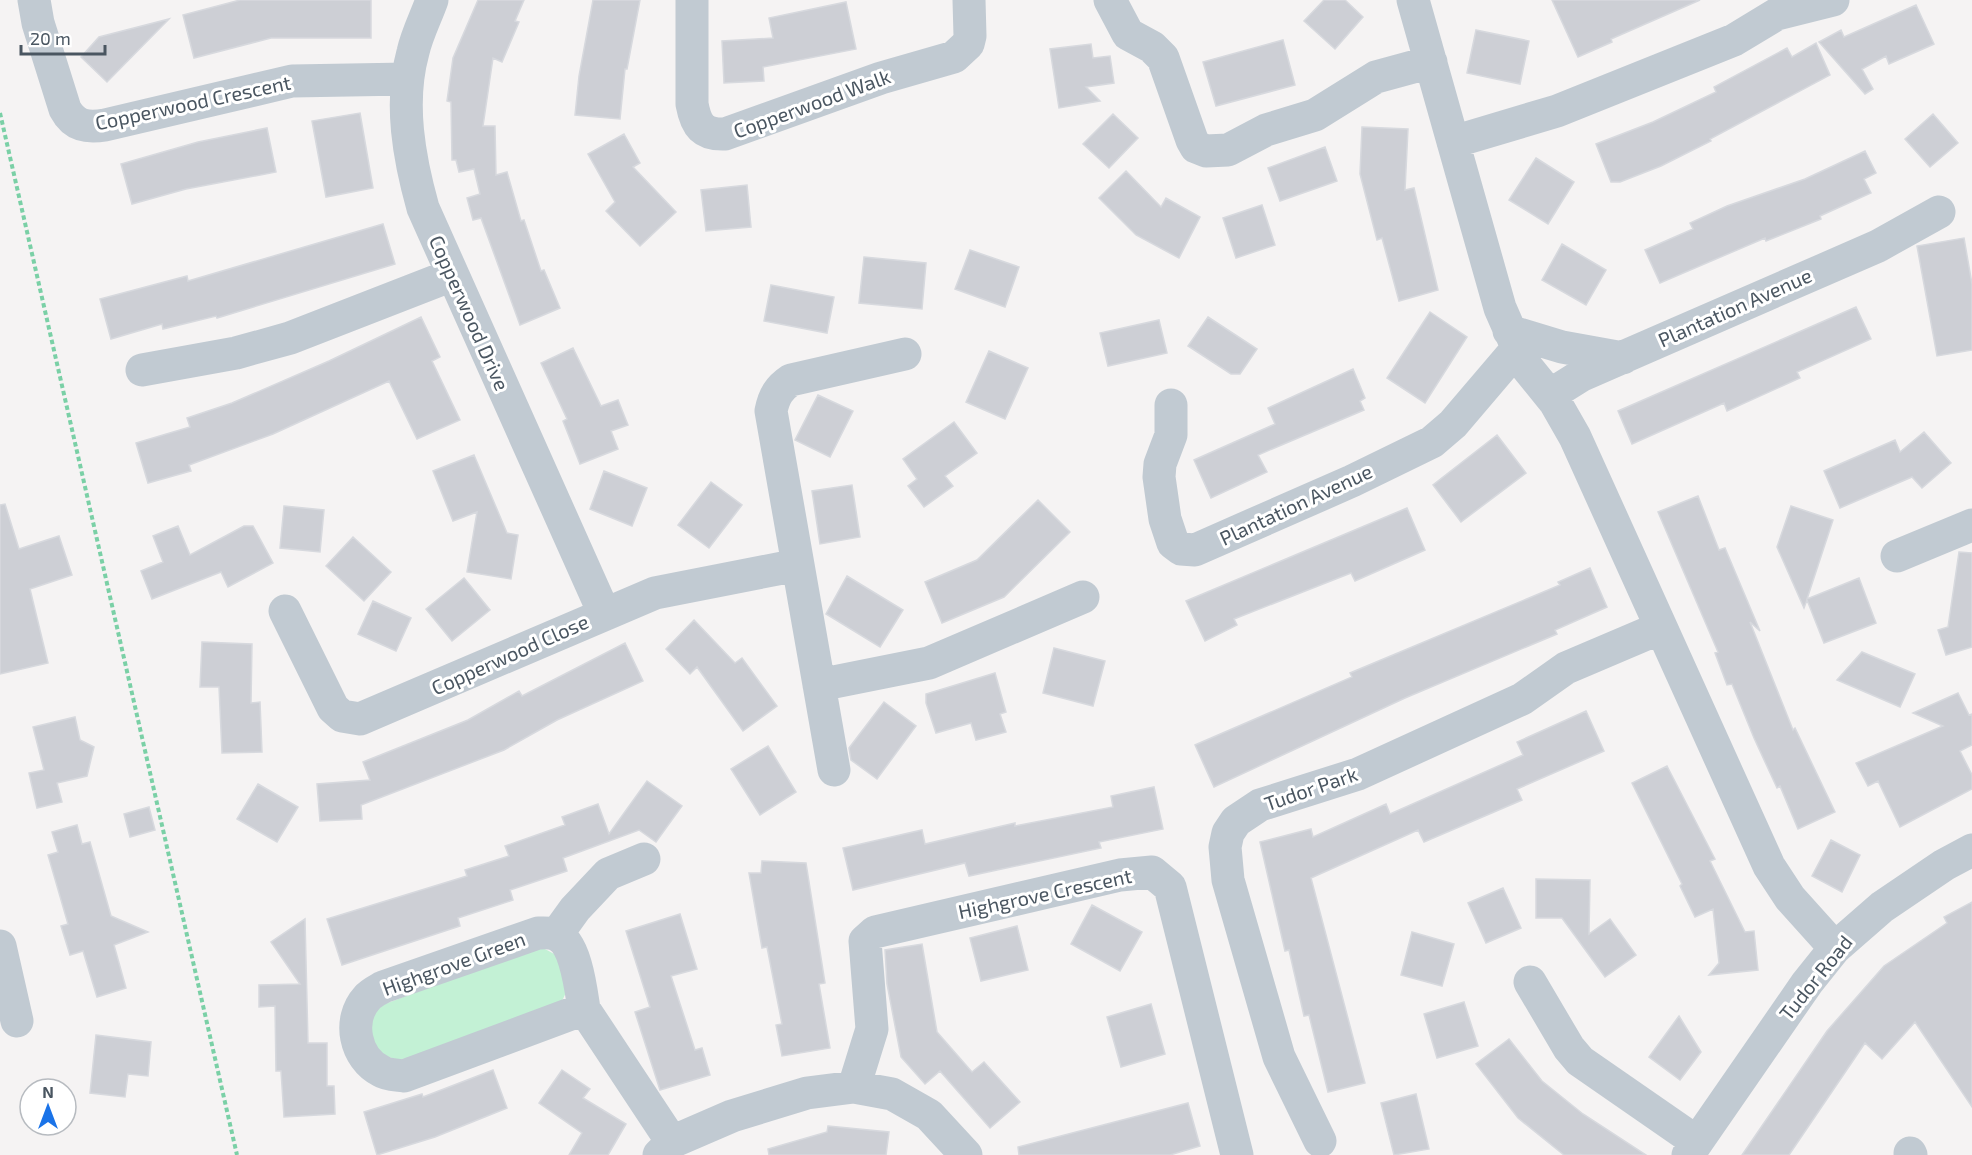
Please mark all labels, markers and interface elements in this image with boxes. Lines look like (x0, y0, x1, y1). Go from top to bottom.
scale bar (21, 18, 105, 56)
text: 20 m (30, 27, 71, 49)
street label: Copperwood Walk (730, 64, 893, 143)
street label: Copperwood Crescent (93, 69, 293, 134)
street label: Copperwood Drive (425, 231, 515, 394)
street label: Plantation Avenue (1654, 262, 1815, 352)
street label: Plantation Avenue (1216, 458, 1376, 550)
street label: Copperwood Close (427, 609, 592, 699)
street label: Tudor Park (1261, 761, 1360, 815)
street label: Highgrove Crescent (956, 863, 1134, 923)
street label: Highgrove Green (379, 926, 528, 1000)
street label: Tudor Road (1774, 930, 1857, 1025)
north arrow (18, 1077, 78, 1137)
text: N (42, 1082, 54, 1101)

